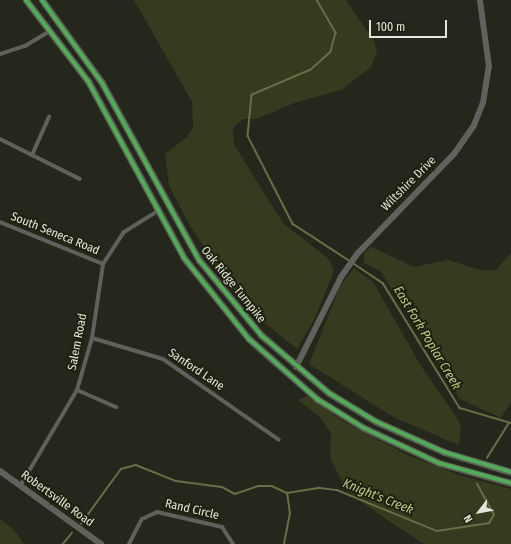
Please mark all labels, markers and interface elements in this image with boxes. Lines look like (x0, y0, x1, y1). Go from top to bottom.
scale bar (371, 12, 449, 38)
text: 100 m (376, 20, 405, 34)
street label: Wiltshire Drive (379, 154, 439, 214)
street label: South Seneca Road (9, 210, 101, 258)
street label: Oak Ridge Turnpike (198, 244, 268, 326)
water label: East Fork Poplar Creek (390, 283, 464, 393)
street label: Salem Road (65, 312, 91, 372)
street label: Sanford Lane (165, 346, 227, 394)
street label: Robertsville Road (18, 468, 96, 530)
water label: Knight's Creek (340, 476, 416, 518)
north arrow (459, 492, 499, 532)
street label: Rand Circle (164, 497, 220, 523)
text: N (461, 512, 476, 525)

